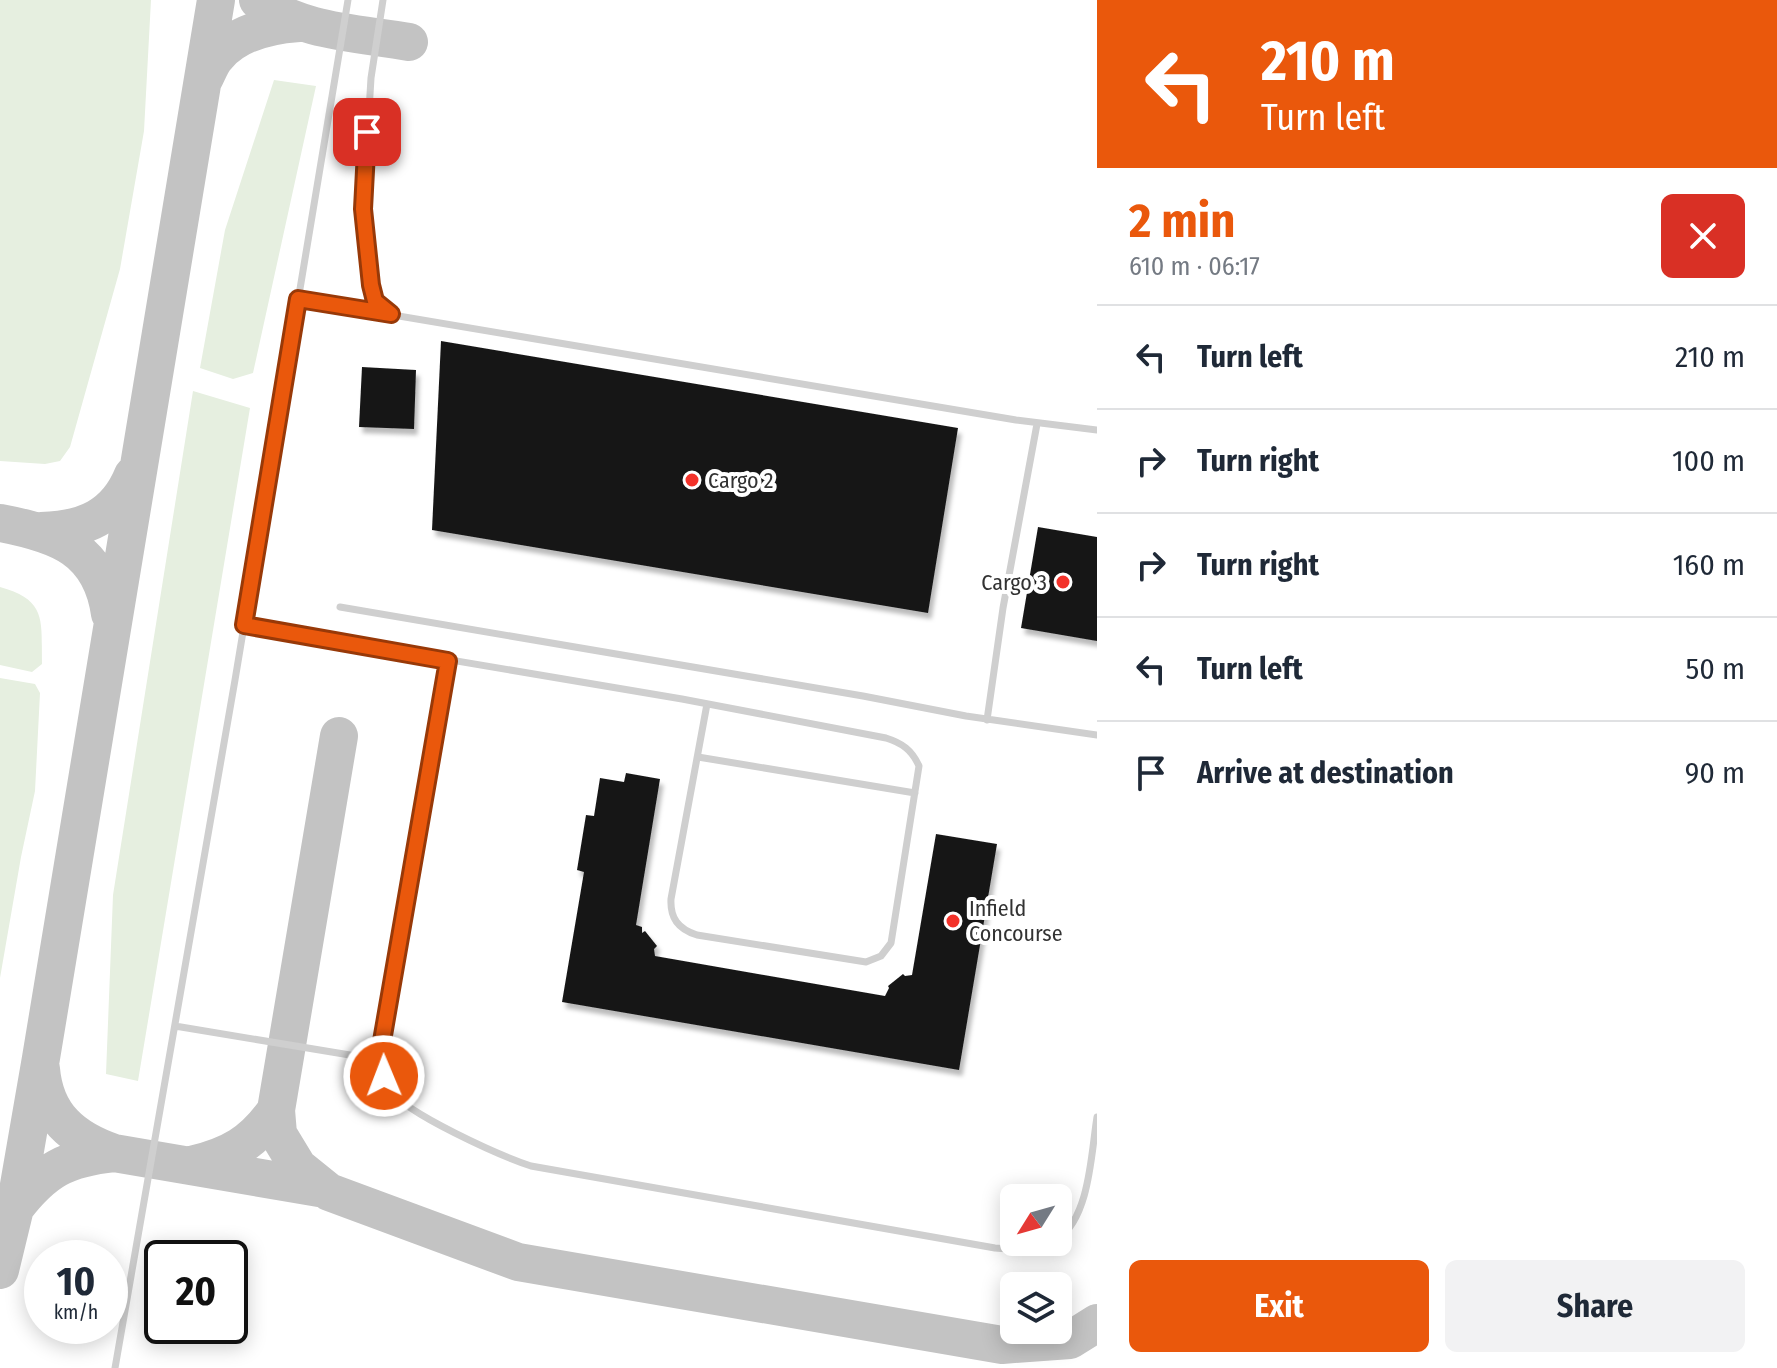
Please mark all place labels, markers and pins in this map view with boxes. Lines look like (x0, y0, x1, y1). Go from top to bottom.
pin (333, 98, 401, 166)
place label: Cargo 2 (708, 467, 774, 494)
marker: Cargo 2 (683, 471, 701, 489)
place label: Cargo 3 (981, 569, 1047, 596)
marker: Cargo 3 (1054, 573, 1072, 591)
place label: Infield Concourse (969, 895, 1063, 947)
marker: Infield Concourse (944, 912, 962, 930)

